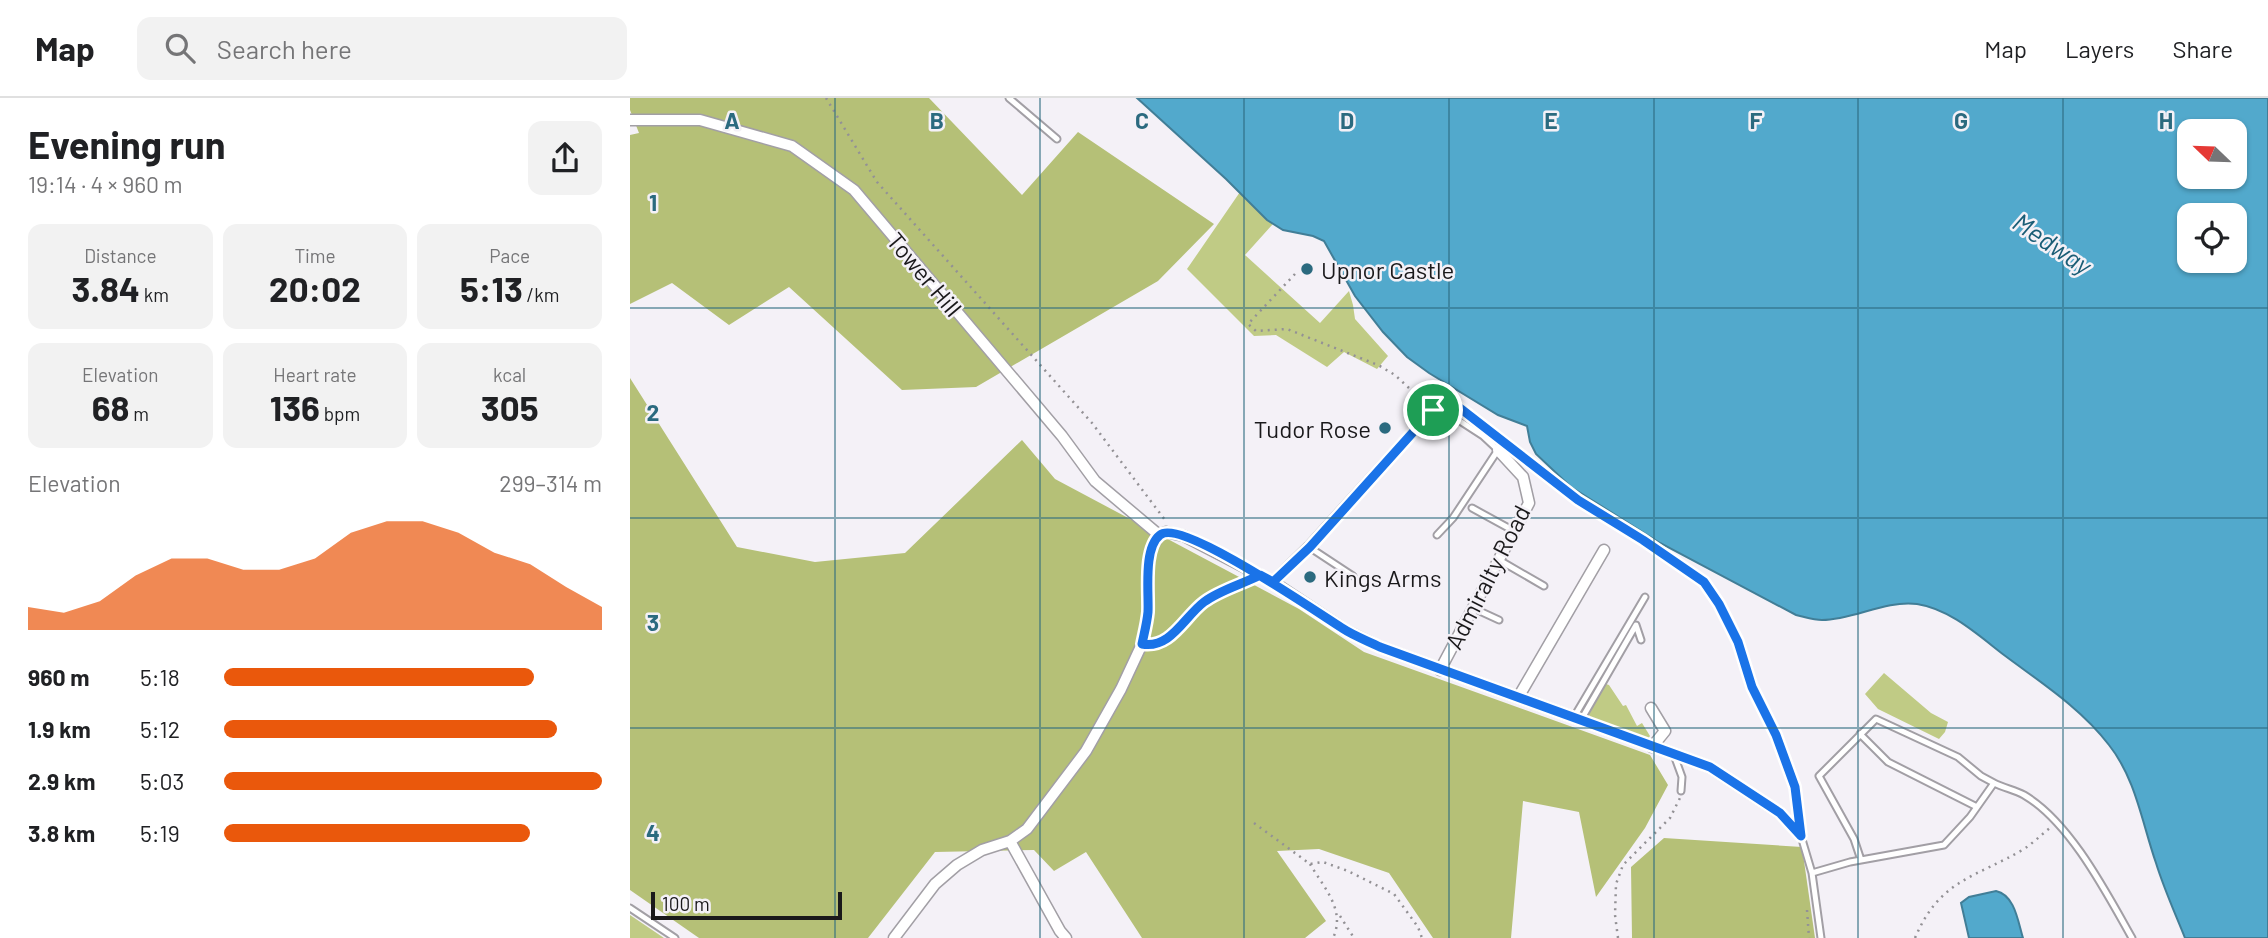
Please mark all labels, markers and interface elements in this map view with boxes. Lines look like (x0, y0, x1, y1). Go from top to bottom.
search box (137, 17, 627, 80)
text: Map (35, 28, 95, 68)
icon: search (161, 29, 199, 67)
text: Search here (217, 33, 352, 64)
text: Map (1984, 34, 2027, 63)
text: Layers (2065, 34, 2134, 63)
text: Share (2172, 34, 2233, 63)
text: A (724, 106, 740, 134)
text: B (930, 106, 944, 134)
text: C (1135, 106, 1149, 134)
text: D (1340, 106, 1354, 134)
text: E (1544, 106, 1558, 134)
text: F (1750, 106, 1763, 134)
text: G (1954, 106, 1968, 134)
text: H (2159, 106, 2173, 134)
north arrow (2177, 119, 2247, 189)
map controls (2177, 119, 2247, 273)
text: Evening run (28, 121, 226, 167)
button: share (528, 121, 602, 195)
text: 19:14 · 4 × 960 m (28, 170, 183, 198)
text: 1 (649, 188, 657, 216)
button: locate (2177, 203, 2247, 273)
water label: Medway (2008, 205, 2099, 281)
street label: Tower Hill (882, 226, 968, 322)
text: Distance (84, 244, 157, 267)
text: Time (294, 244, 336, 267)
text: Pace (489, 244, 530, 267)
place label: Upnor Castle (1321, 255, 1454, 284)
marker: Upnor Castle (1299, 261, 1315, 277)
text: 3.84 (72, 267, 140, 309)
text: 20:02 (269, 267, 361, 309)
text: 5:13 (460, 267, 523, 309)
text: km (140, 283, 169, 306)
text: /km (523, 283, 559, 306)
text: Elevation (82, 363, 159, 386)
text: Heart rate (273, 363, 357, 386)
text: kcal (493, 363, 526, 386)
pin (1403, 380, 1463, 440)
text: 68 (92, 386, 129, 428)
text: 136 (270, 386, 320, 428)
text: 305 (481, 386, 539, 428)
icon: arrive (1414, 391, 1452, 429)
text: 2 (647, 398, 659, 426)
text: m (129, 402, 149, 425)
text: bpm (320, 402, 360, 425)
place label: Tudor Rose (1254, 414, 1371, 443)
marker: Tudor Rose (1377, 420, 1393, 436)
text: Elevation (28, 469, 121, 497)
text: 299–314 m (499, 469, 602, 497)
street label: Admiralty Road (1438, 500, 1536, 654)
place label: Kings Arms (1324, 563, 1441, 592)
marker: Kings Arms (1302, 569, 1318, 585)
text: 3 (647, 608, 659, 636)
text: 960 m (28, 663, 89, 691)
text: 5:18 (140, 663, 180, 691)
text: 1.9 km (28, 715, 91, 743)
text: 5:12 (140, 715, 180, 743)
text: 2.9 km (28, 767, 95, 795)
text: 5:03 (140, 767, 184, 795)
text: 4 (646, 818, 660, 846)
text: 3.8 km (28, 819, 95, 847)
text: 5:19 (140, 819, 180, 847)
scale bar (651, 889, 842, 921)
text: 100 m (662, 892, 710, 915)

